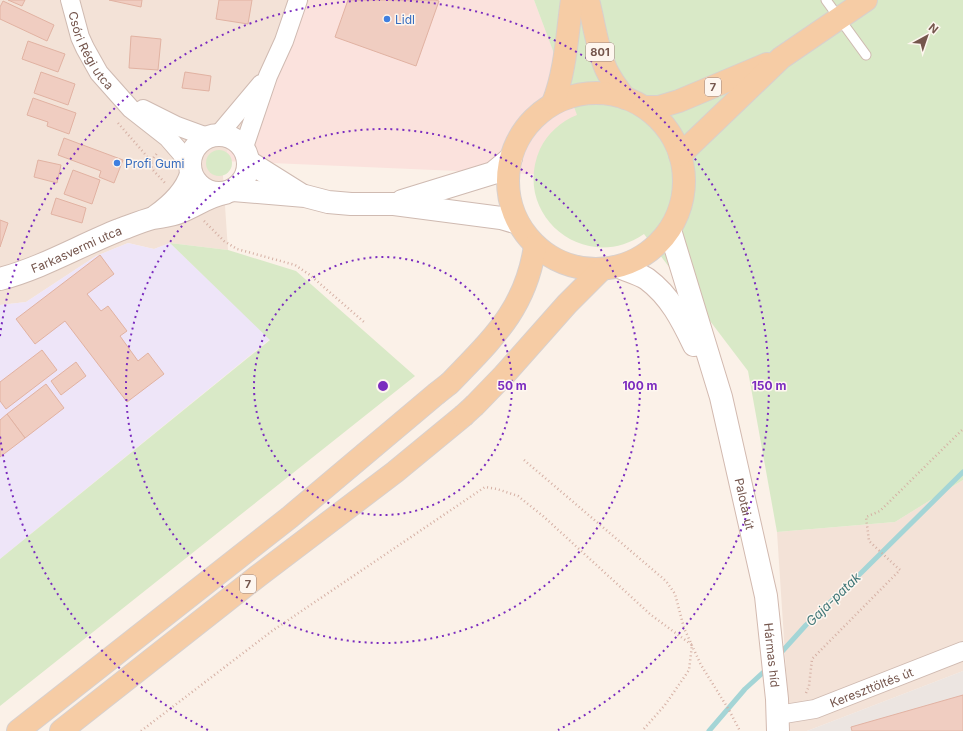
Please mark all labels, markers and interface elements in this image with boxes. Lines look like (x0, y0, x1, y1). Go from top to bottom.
street label: Csóri Régi utca (66, 10, 117, 92)
place label: Lidl (395, 12, 415, 27)
marker: Lidl (382, 14, 392, 24)
north arrow (907, 16, 947, 56)
text: N (926, 20, 941, 36)
road number: 801 (586, 43, 614, 61)
road number: 7 (705, 78, 721, 96)
place label: Profi Gumi (125, 156, 184, 171)
marker: Profi Gumi (112, 158, 122, 168)
street label: Farkasvermi utca (29, 222, 124, 276)
text: 50 m (497, 378, 527, 393)
text: 100 m (622, 378, 658, 393)
text: 150 m (752, 378, 786, 393)
centre of rings (376, 379, 390, 393)
street label: Palotai út (732, 476, 758, 531)
water label: Gaja-patak (802, 568, 864, 629)
road number: 7 (240, 575, 256, 593)
street label: Hármas híd (761, 622, 783, 688)
street label: Kereszttöltés út (828, 664, 915, 710)

